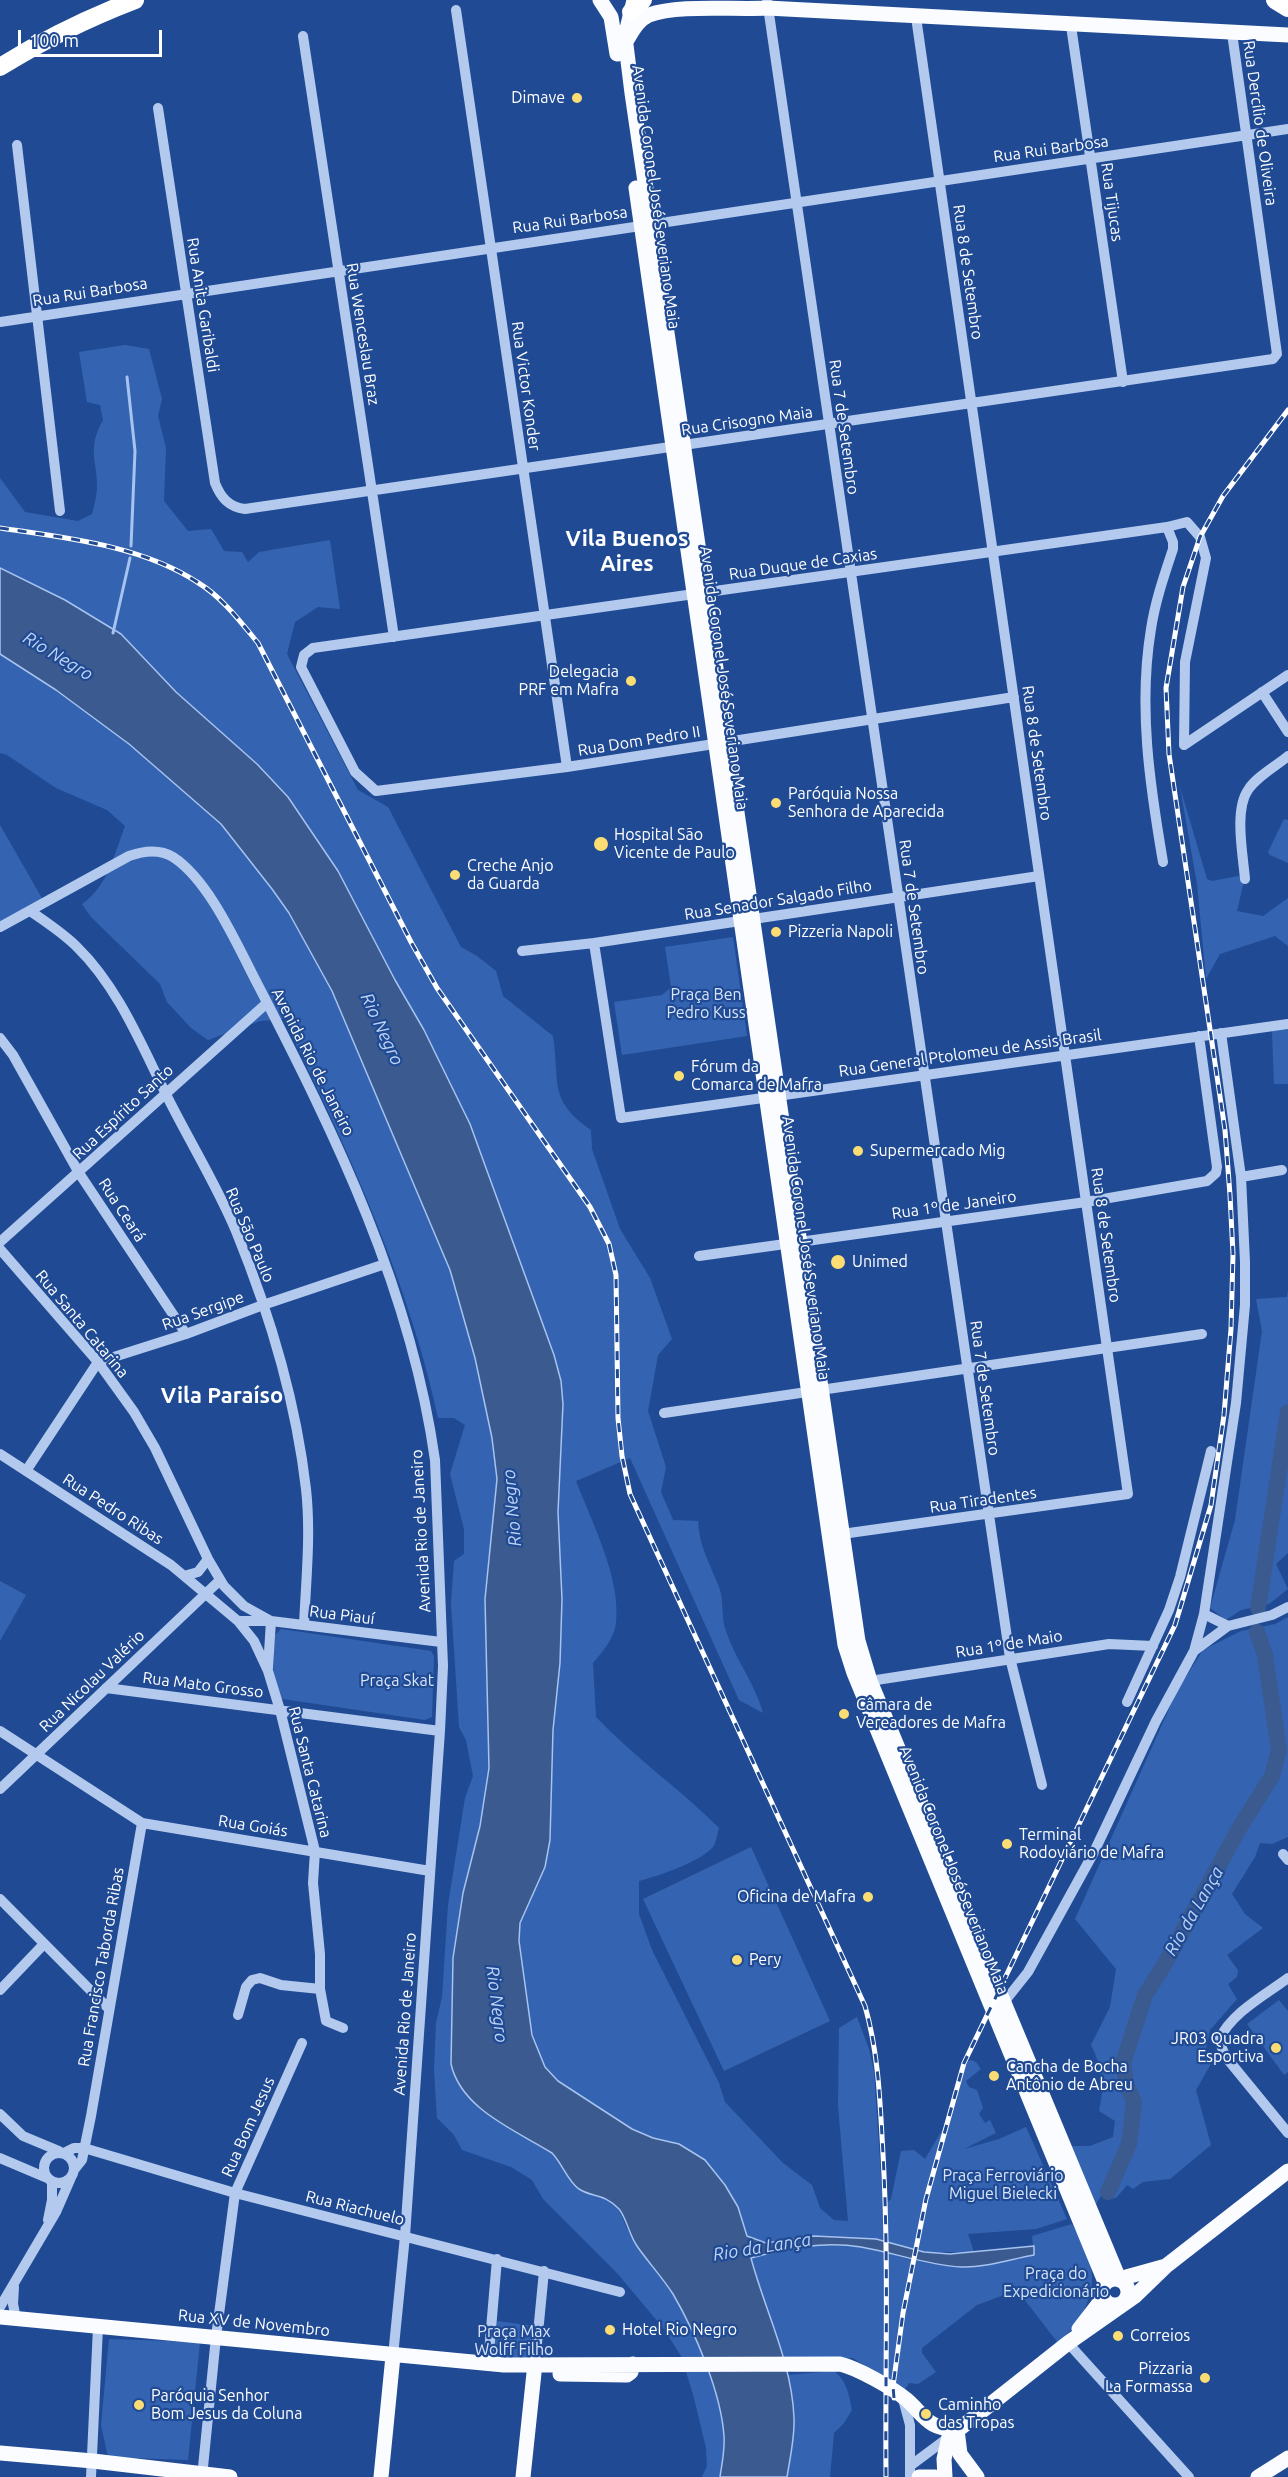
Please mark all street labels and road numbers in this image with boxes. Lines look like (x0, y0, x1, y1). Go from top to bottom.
street label: Rua Dercílio de Oliveira (1239, 39, 1281, 207)
street label: Avenida Coronel José Severiano Maia (628, 64, 684, 330)
street label: Rua Rui Barbosa (992, 131, 1110, 167)
street label: Rua Tijucas (1097, 161, 1127, 243)
street label: Rua Rui Barbosa (511, 202, 629, 238)
street label: Rua 8 de Setembro (949, 203, 987, 341)
street label: Rua Anita Garibaldi (183, 236, 223, 374)
street label: Rua Wenceslau Braz (342, 262, 384, 406)
street label: Rua Rui Barbosa (31, 273, 149, 311)
street label: Rua Victor Konder (507, 320, 545, 452)
street label: Rua 7 de Setembro (825, 358, 863, 496)
street label: Rua Crisogno Maia (680, 402, 814, 440)
street label: Rua Duque de Caxias (728, 544, 878, 584)
street label: Avenida Coronel José Severiano Maia (696, 545, 752, 811)
street label: Rua 8 de Setembro (1018, 684, 1056, 822)
street label: Rua Dom Pedro II (576, 722, 702, 760)
street label: Rua 7 de Setembro (895, 838, 933, 976)
street label: Rua Senador Salgado Filho (683, 876, 873, 924)
street label: Avenida Rio de Janeiro (267, 985, 359, 1139)
street label: Rua General Ptolomeu de Assis Brasil (837, 1025, 1103, 1081)
street label: Rua Espírito Santo (69, 1060, 177, 1164)
street label: Avenida Coronel José Severiano Maia (778, 1115, 834, 1381)
street label: Rua 8 de Setembro (1087, 1166, 1125, 1304)
street label: Rua Ceará (94, 1175, 150, 1245)
street label: Rua São Paulo (221, 1185, 279, 1285)
street label: Rua 1º de Janeiro (890, 1187, 1018, 1223)
street label: Rua Santa Catarina (31, 1266, 133, 1382)
street label: Rua Sergipe (160, 1287, 246, 1335)
street label: Rua 7 de Setembro (966, 1319, 1004, 1457)
street label: Avenida Rio de Janeiro (407, 1449, 435, 1613)
street label: Rua Pedro Ribas (59, 1469, 167, 1549)
street label: Rua Tiradentes (928, 1483, 1038, 1517)
street label: Rua Piauí (308, 1601, 376, 1629)
street label: Rua Nicolau Valério (35, 1626, 149, 1736)
street label: Rua 1º de Maio (954, 1626, 1064, 1662)
street label: Rua Mato Grosso (141, 1668, 265, 1702)
street label: Rua Santa Catarina (284, 1704, 336, 1840)
street label: Avenida Coronel José Severiano Maia (895, 1743, 1013, 1997)
street label: Rua Goiás (217, 1811, 289, 1841)
street label: Rua Francisco Taborda Ribas (74, 1866, 128, 2068)
street label: Avenida Rio de Janeiro (390, 1932, 420, 2096)
street label: Rua Bom Jesus (217, 2074, 279, 2180)
street label: Rua Riachuelo (304, 2186, 406, 2230)
street label: Rua XV de Novembro (177, 2305, 331, 2341)

